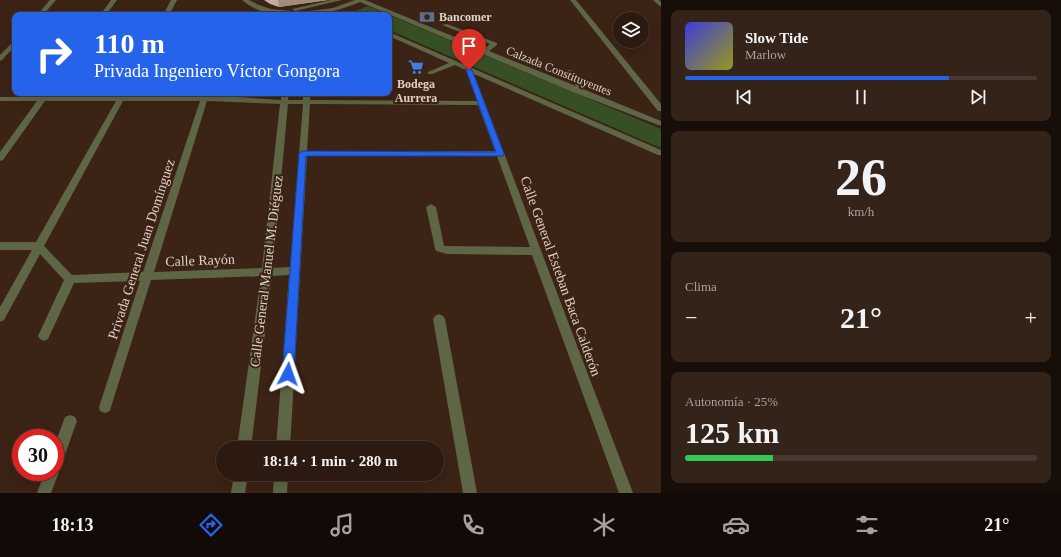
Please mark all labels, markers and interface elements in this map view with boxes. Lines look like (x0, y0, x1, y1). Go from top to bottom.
bank icon: Bancomer (418, 8, 436, 26)
place label: Bancomer (439, 10, 492, 24)
map controls (613, 12, 649, 48)
button: layers (613, 12, 649, 48)
icon: right (28, 28, 80, 80)
text: 110 m (94, 28, 165, 59)
pin (452, 29, 486, 70)
text: Slow Tide (745, 30, 808, 46)
icon: arrive (458, 35, 480, 57)
street label: Calzada Constituyentes (504, 43, 614, 99)
text: Marlow (745, 47, 786, 62)
supermarket icon: Bodega Aurrera (407, 58, 425, 76)
text: Privada Ingeniero Víctor Gongora (94, 61, 340, 81)
place label: Bodega Aurrera (395, 77, 437, 105)
icon: previous (733, 86, 755, 108)
icon: pause (850, 86, 872, 108)
icon: next (967, 86, 989, 108)
text: 26 (835, 149, 887, 206)
street label: Privada General Juan Domínguez (105, 157, 178, 341)
street label: Calle General Manuel M. Diéguez (247, 174, 286, 368)
street label: Calle General Esteban Baca Calderón (517, 174, 604, 378)
text: km/h (848, 204, 874, 219)
street label: Calle Rayón (165, 252, 235, 269)
text: Clima (685, 279, 717, 294)
text: 21° (840, 301, 882, 334)
text: − (685, 305, 697, 330)
text: + (1025, 305, 1037, 330)
position arrow (267, 353, 309, 395)
text: Autonomía · 25% (685, 394, 778, 409)
text: 125 km (685, 416, 779, 449)
speed limit sign: 30 (12, 429, 64, 481)
text: 18:14 · 1 min · 280 m (263, 453, 398, 469)
icon: directions (197, 511, 225, 539)
icon: music (328, 511, 356, 539)
icon: phone (459, 511, 487, 539)
icon: climate (590, 511, 618, 539)
icon: car (722, 511, 750, 539)
icon: filters (853, 511, 881, 539)
text: 18:13 (52, 515, 94, 535)
text: 21° (984, 515, 1009, 535)

